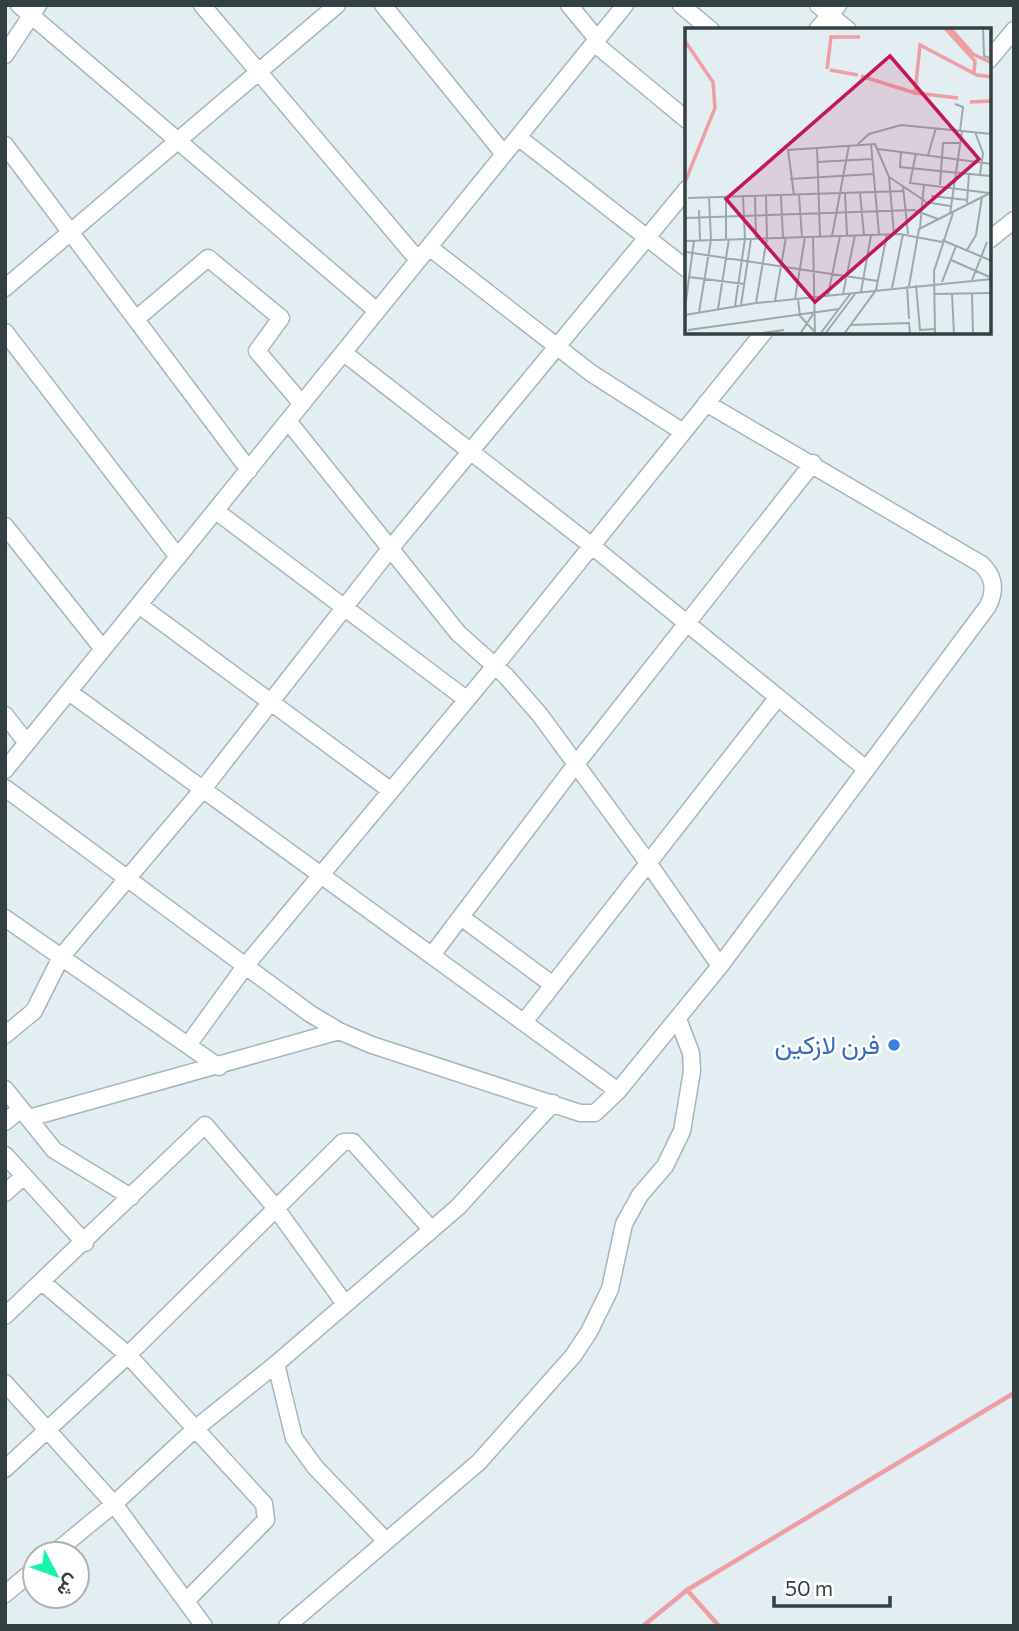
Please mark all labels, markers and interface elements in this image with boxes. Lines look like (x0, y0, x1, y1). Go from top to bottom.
inset map (685, 28, 991, 334)
place label: فرن لازكين (774, 1028, 880, 1061)
marker: فرن لازكين (886, 1037, 902, 1053)
north arrow (21, 1540, 91, 1610)
scale bar (774, 1564, 890, 1608)
text: ش (52, 1570, 85, 1603)
text: 50 m (785, 1575, 833, 1600)

